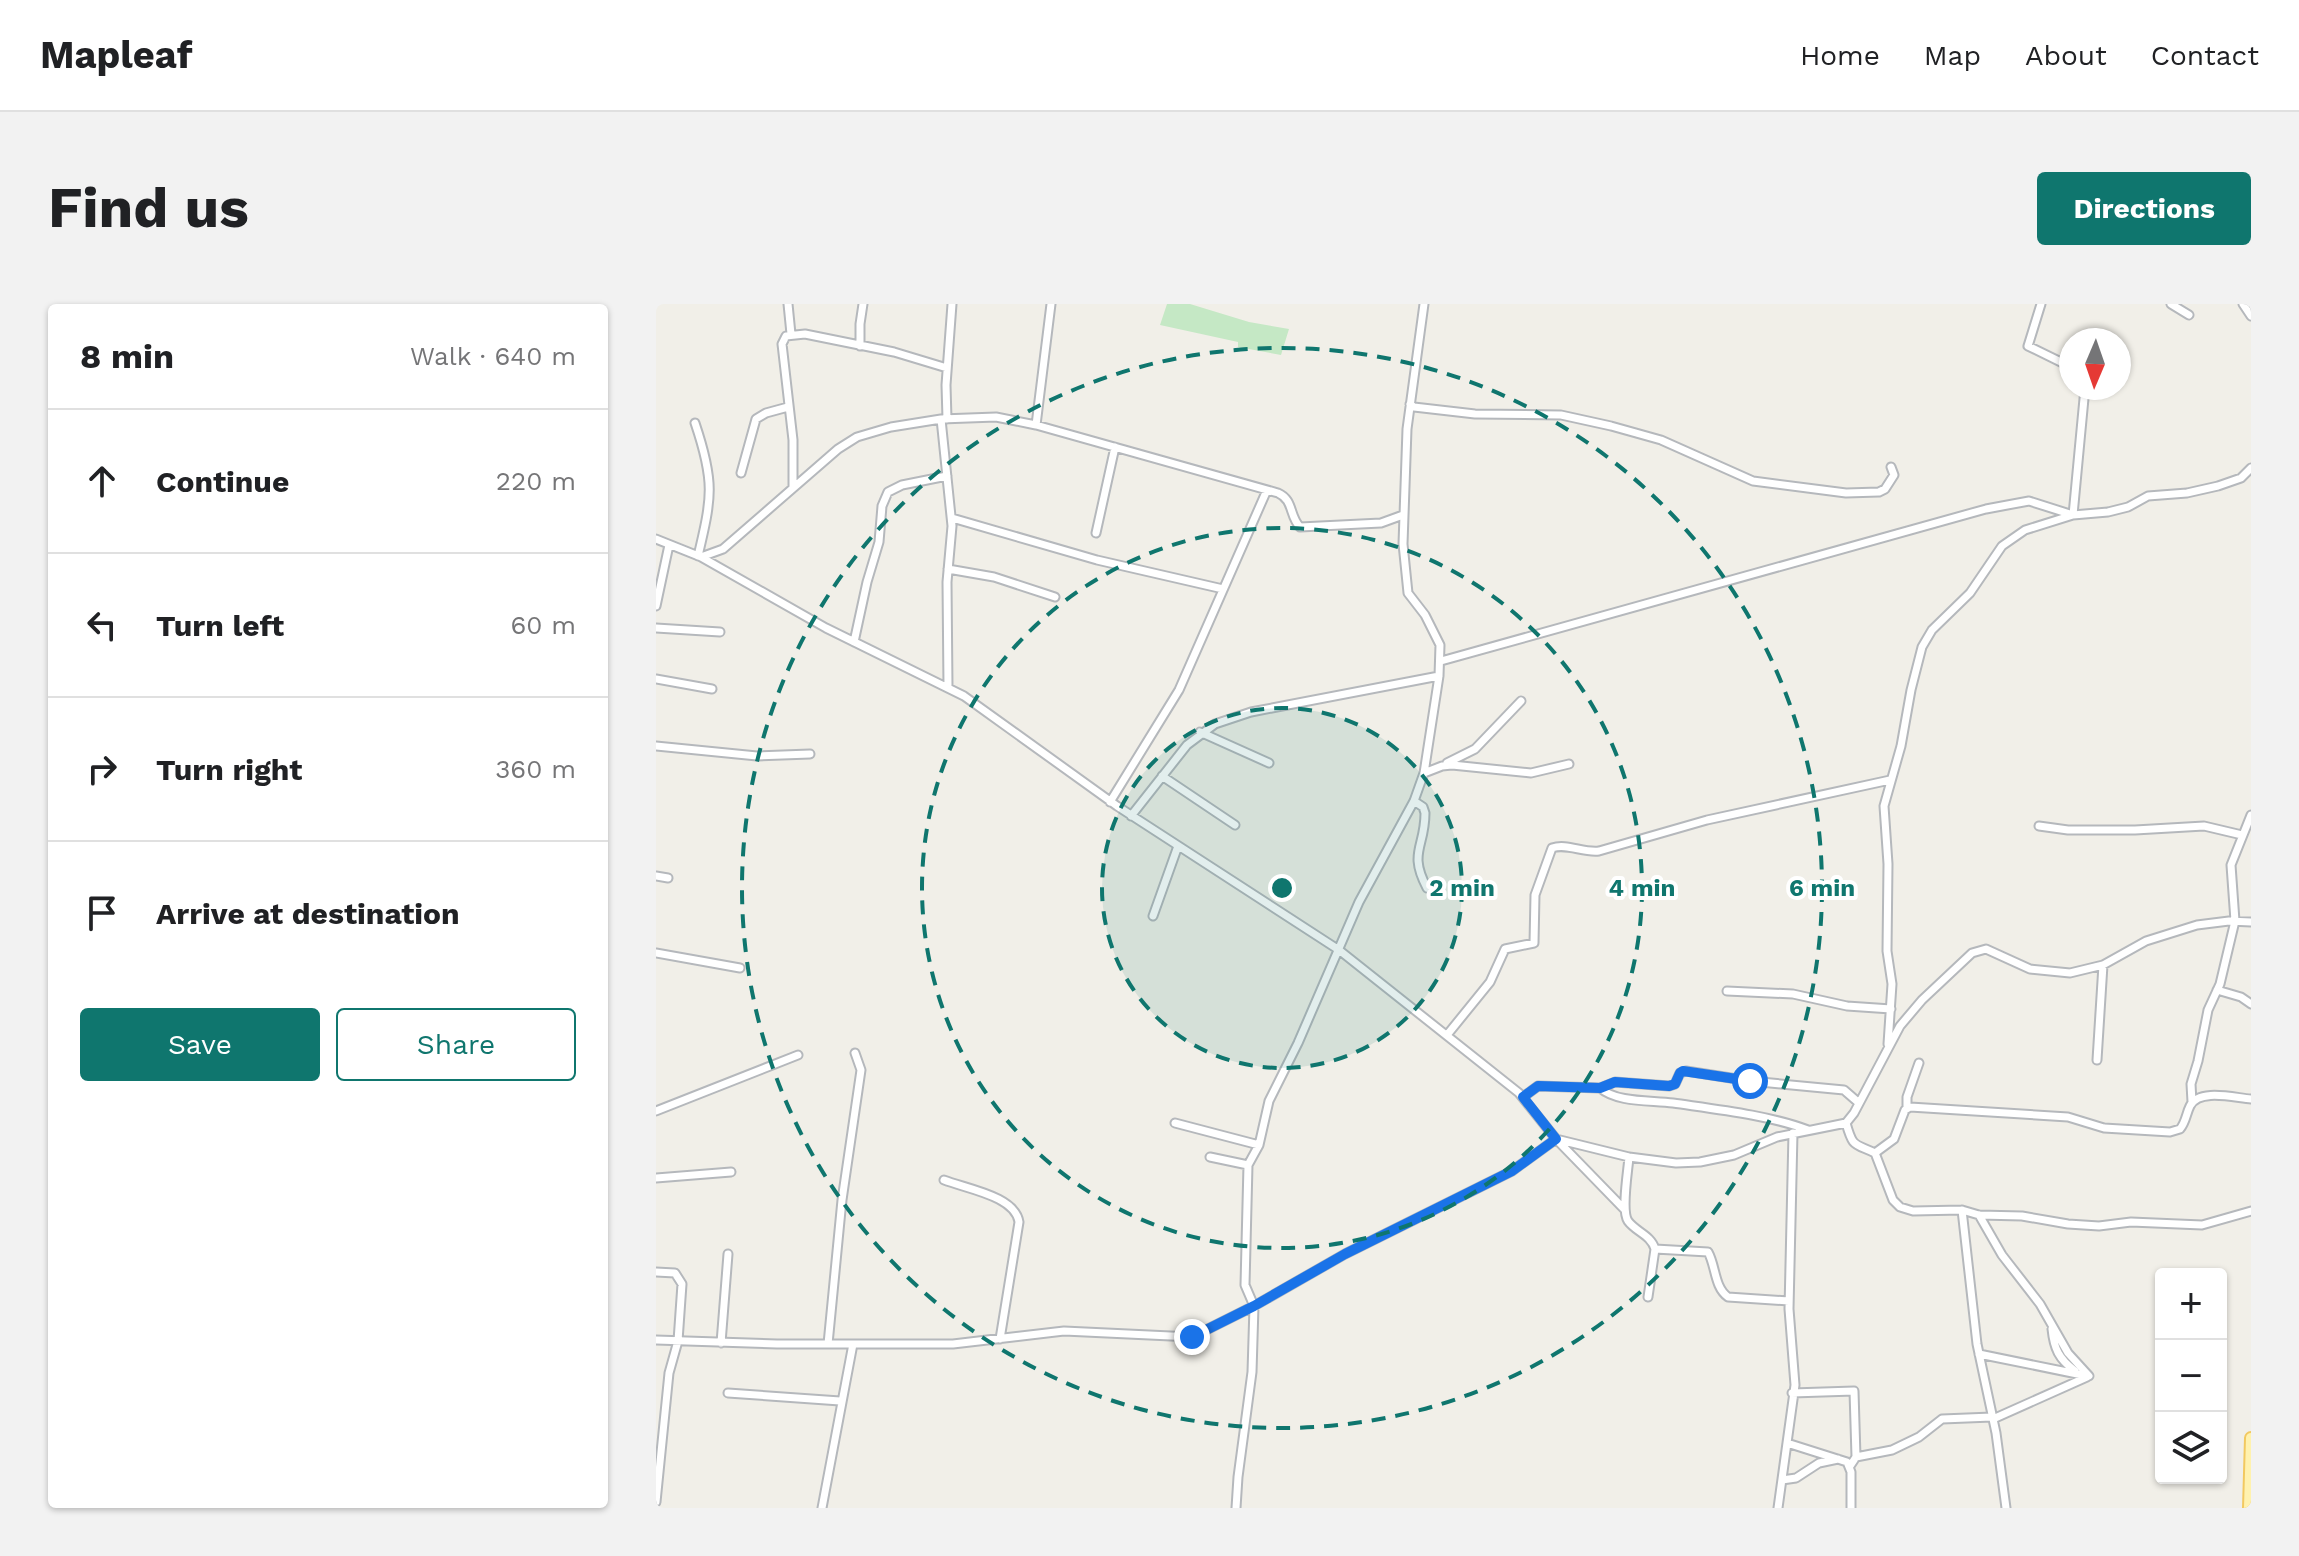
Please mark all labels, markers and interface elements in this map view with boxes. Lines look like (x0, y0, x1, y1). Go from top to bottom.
text: Mapleaf (40, 33, 192, 77)
text: Home (1800, 39, 1880, 72)
text: Map (1924, 39, 1981, 72)
text: About (2025, 39, 2107, 72)
text: Contact (2151, 39, 2259, 72)
button: Directions (2037, 172, 2251, 245)
text: Find us (48, 175, 249, 241)
north arrow (2059, 328, 2131, 400)
text: 8 min (80, 336, 174, 376)
text: Walk · 640 m (410, 341, 576, 371)
icon: ahead (80, 459, 124, 503)
text: Continue (156, 464, 289, 499)
text: 220 m (496, 466, 576, 496)
icon: left (80, 603, 124, 647)
text: Turn left (156, 608, 284, 643)
text: 60 m (510, 610, 576, 640)
icon: right (80, 747, 124, 791)
text: Turn right (156, 752, 302, 787)
text: 360 m (495, 754, 576, 784)
centre of rings (1268, 874, 1296, 902)
text: 2 min (1429, 874, 1495, 902)
text: 4 min (1609, 874, 1675, 902)
text: 6 min (1789, 874, 1855, 902)
icon: arrive (80, 891, 124, 935)
text: Arrive at destination (156, 896, 460, 931)
button: Save (80, 1008, 320, 1081)
button: Share (336, 1008, 576, 1081)
route start (1732, 1063, 1768, 1099)
map controls (2155, 1268, 2227, 1484)
button: + (2155, 1268, 2227, 1340)
route end (1174, 1319, 1210, 1355)
button: − (2155, 1340, 2227, 1412)
button: layers (2155, 1412, 2227, 1484)

